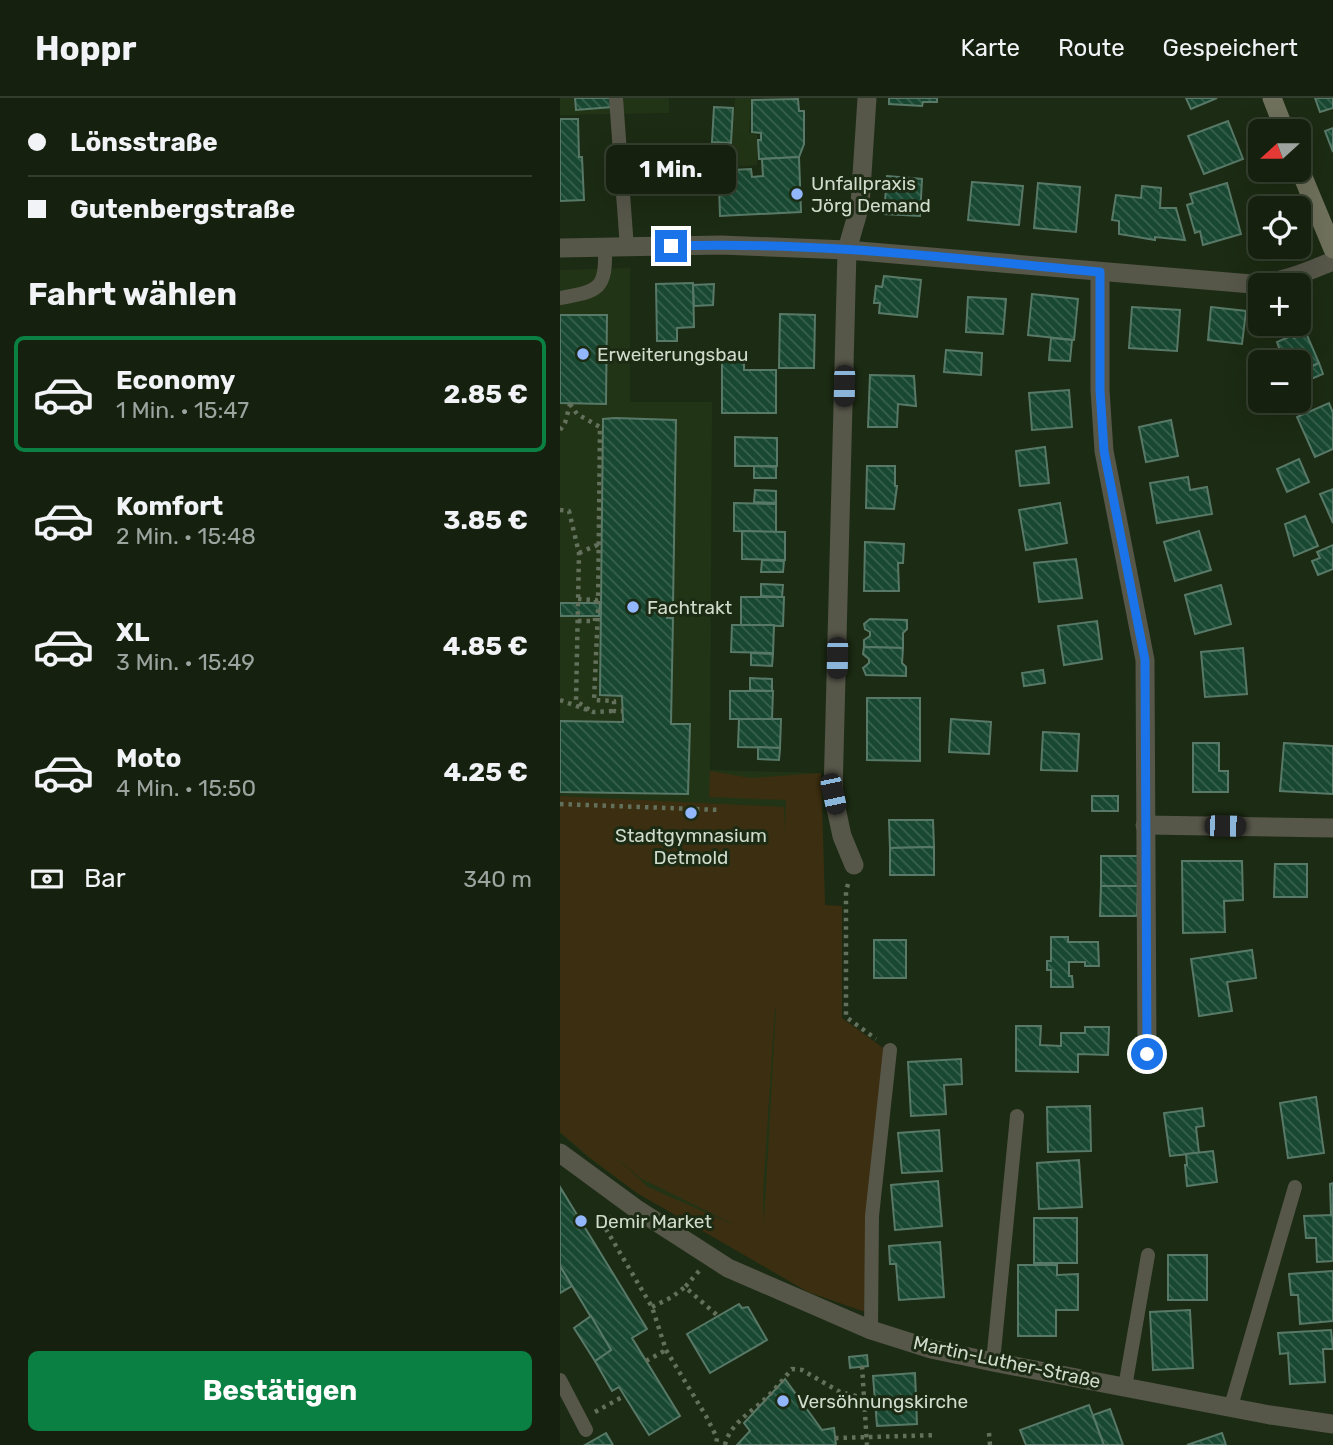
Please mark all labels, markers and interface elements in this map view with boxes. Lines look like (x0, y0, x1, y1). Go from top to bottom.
text: Hoppr (35, 29, 136, 68)
text: Karte (961, 34, 1020, 62)
text: Route (1058, 34, 1125, 62)
text: Gespeichert (1163, 34, 1298, 62)
north arrow (1248, 119, 1311, 182)
map controls (1248, 119, 1311, 413)
text: Lönsstraße (70, 127, 218, 158)
callout: 1 Min. (606, 144, 736, 194)
text: 1 Min. (639, 155, 703, 183)
place label: Unfallpraxis Jörg Demand (811, 172, 931, 217)
marker: Unfallpraxis Jörg Demand (789, 186, 805, 202)
text: Gutenbergstraße (70, 194, 295, 225)
button: locate (1248, 196, 1311, 259)
route end (655, 230, 687, 262)
button: + (1248, 273, 1311, 336)
text: Fahrt wählen (28, 275, 237, 313)
place label: Erweiterungsbau (597, 343, 748, 366)
marker: Erweiterungsbau (575, 346, 591, 362)
button: − (1248, 350, 1311, 413)
icon: car (32, 363, 95, 426)
text: Economy (116, 365, 235, 396)
car (834, 365, 855, 407)
text: 2.85 € (443, 379, 528, 410)
text: 1 Min. · 15:47 (116, 396, 249, 424)
icon: car (32, 489, 95, 552)
text: Komfort (116, 491, 223, 522)
text: 3.85 € (443, 505, 528, 536)
text: 2 Min. · 15:48 (116, 522, 256, 550)
place label: Fachtrakt (647, 596, 733, 619)
marker: Fachtrakt (625, 599, 641, 615)
icon: car (32, 615, 95, 678)
text: XL (116, 617, 149, 648)
text: 4.85 € (443, 631, 528, 662)
car (827, 637, 848, 679)
text: 3 Min. · 15:49 (116, 648, 255, 676)
icon: car (32, 741, 95, 804)
text: Moto (116, 743, 181, 774)
text: 4.25 € (443, 757, 528, 788)
car (819, 771, 848, 817)
text: 4 Min. · 15:50 (116, 774, 256, 802)
marker: Stadtgymnasium Detmold (683, 805, 699, 821)
car (1204, 815, 1247, 837)
place label: Stadtgymnasium Detmold (615, 824, 767, 869)
icon: cash (28, 860, 66, 898)
text: Bar (84, 863, 126, 894)
text: 340 m (463, 865, 532, 893)
route start (1131, 1038, 1163, 1070)
place label: Demir Market (595, 1210, 712, 1233)
marker: Demir Market (573, 1213, 589, 1229)
street label: Martin-Luther-Straße (911, 1331, 1103, 1393)
button: Bestätigen (28, 1351, 532, 1431)
place label: Versöhnungskirche (797, 1390, 968, 1413)
marker: Versöhnungskirche (775, 1393, 791, 1409)

